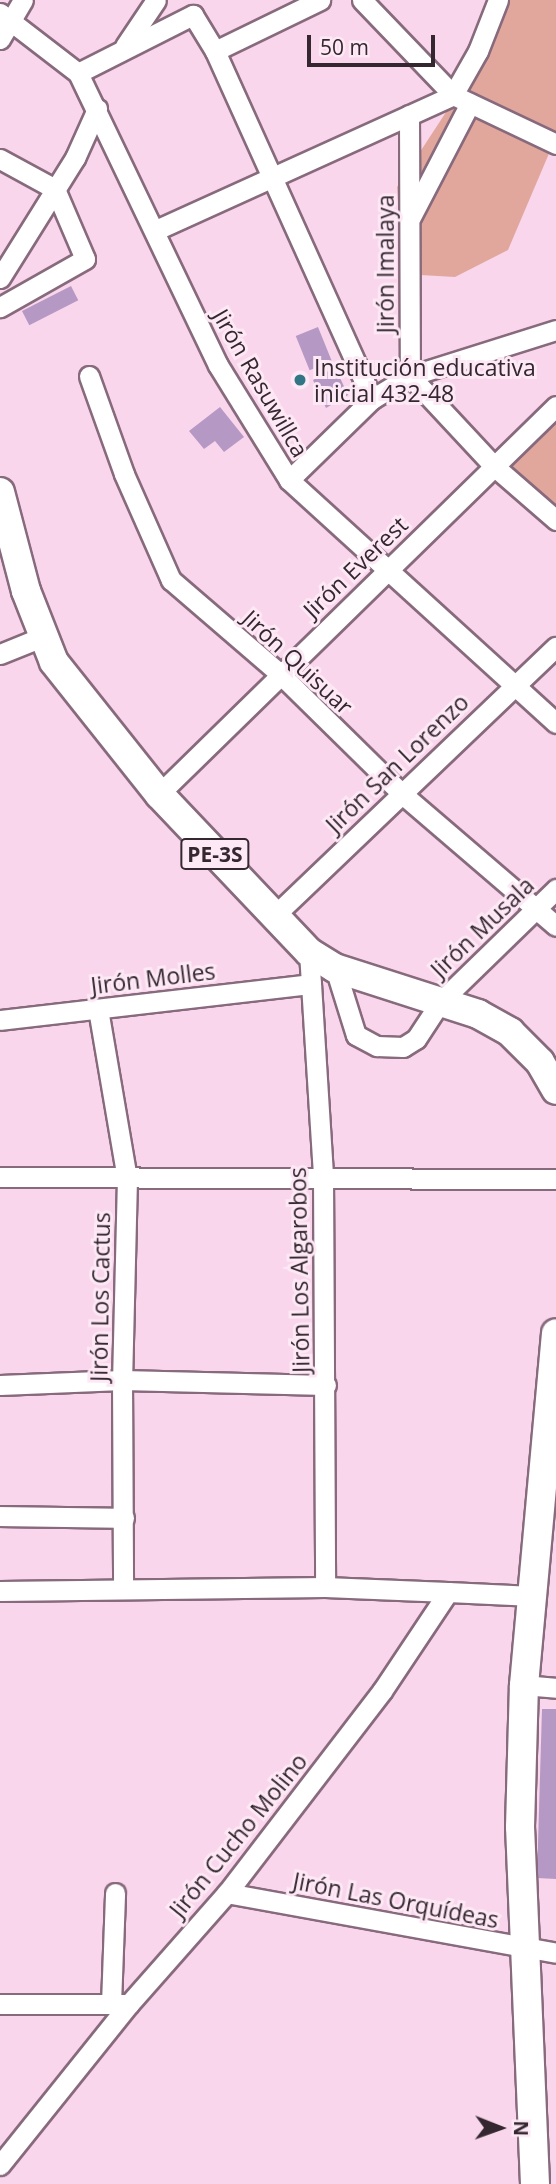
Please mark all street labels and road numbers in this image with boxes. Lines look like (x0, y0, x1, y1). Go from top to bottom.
street label: Jirón Imalaya (371, 195, 399, 333)
street label: Jirón Rasuwillca (207, 304, 315, 462)
street label: Jirón Everest (297, 511, 413, 623)
street label: Jirón Quisuar (237, 604, 359, 720)
street label: Jirón San Lorenzo (320, 688, 474, 838)
road number: PE-3S (180, 836, 250, 872)
street label: Jirón Musala (425, 871, 539, 983)
street label: Jirón Molles (89, 957, 217, 999)
street label: Jirón Los Algarobos (283, 1167, 315, 1373)
street label: Jirón Los Cactus (85, 1212, 115, 1382)
street label: Jirón Cucho Molino (163, 1747, 313, 1923)
street label: Jirón Las Orquídeas (291, 1867, 501, 1933)

